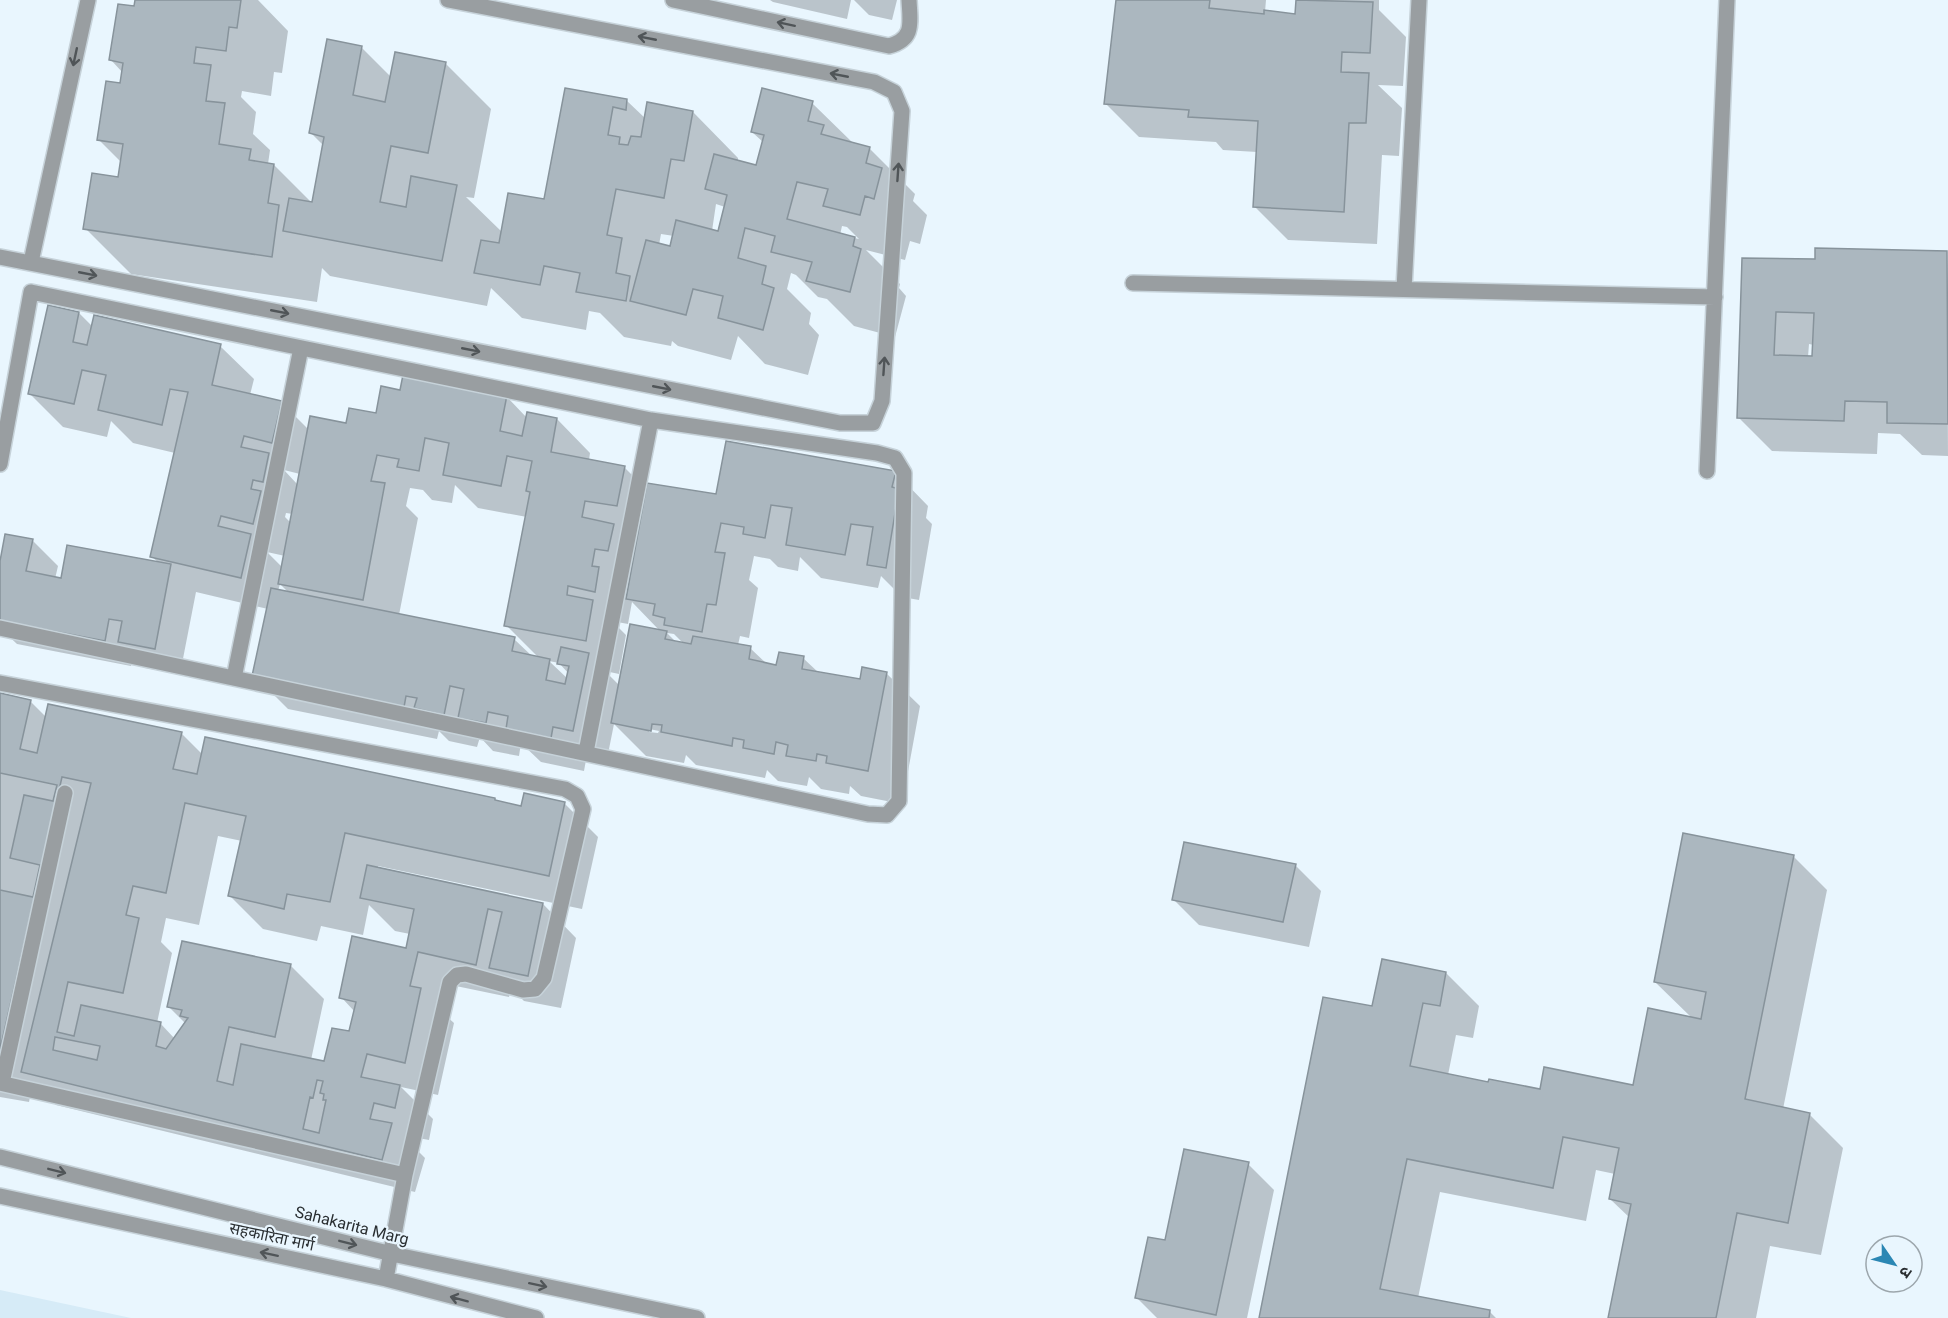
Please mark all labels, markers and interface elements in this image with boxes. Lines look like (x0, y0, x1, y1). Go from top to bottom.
one-way arrow (776, 18, 796, 29)
one-way arrow (638, 32, 657, 43)
one-way arrow (69, 47, 81, 66)
one-way arrow (829, 69, 849, 80)
one-way arrow (892, 162, 903, 182)
one-way arrow (78, 269, 98, 280)
one-way arrow (269, 307, 289, 318)
one-way arrow (461, 345, 480, 356)
one-way arrow (879, 357, 890, 377)
one-way arrow (652, 383, 671, 394)
one-way arrow (47, 1166, 66, 1178)
street label: Sahakarita Marg (293, 1202, 411, 1249)
street label: सहकारिता मार्ग (228, 1218, 317, 1255)
north arrow (1864, 1234, 1924, 1294)
one-way arrow (338, 1238, 357, 1250)
one-way arrow (260, 1248, 279, 1259)
text: उ (1895, 1263, 1916, 1282)
one-way arrow (528, 1280, 548, 1291)
one-way arrow (450, 1292, 469, 1304)

